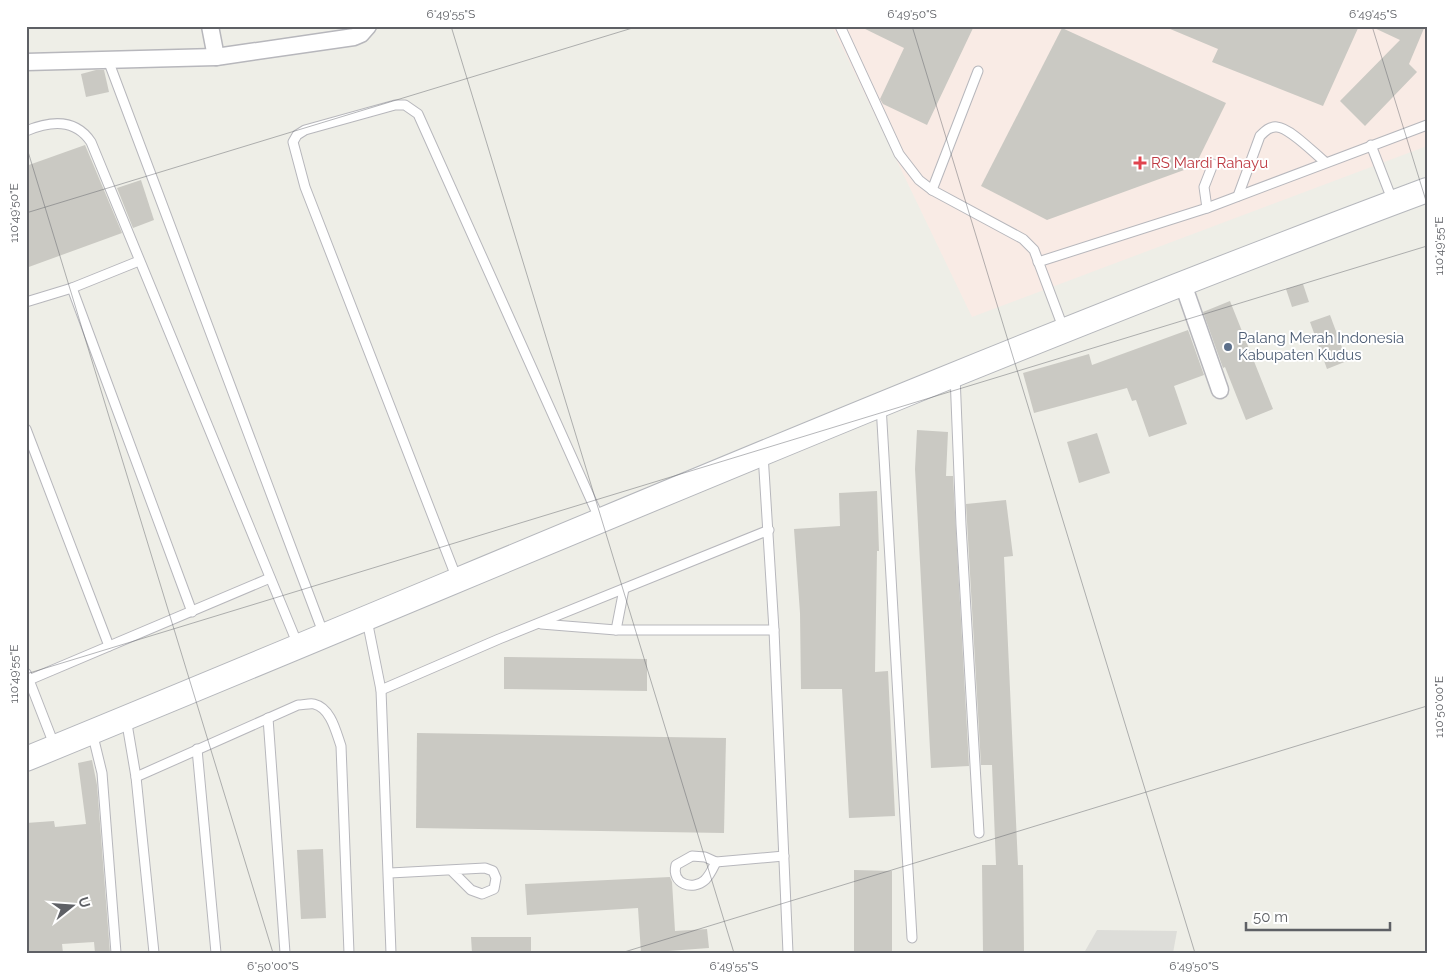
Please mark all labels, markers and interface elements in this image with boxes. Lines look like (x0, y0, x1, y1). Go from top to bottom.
text: 6°49'55"S (427, 7, 475, 21)
text: 6°49'50"S (887, 7, 937, 21)
text: 6°49'45"S (1349, 7, 1397, 21)
place label: RS Mardi Rahayu (1151, 154, 1268, 172)
marker: RS Mardi Rahayu (1133, 156, 1147, 170)
text: 110°49'50"E (7, 183, 21, 243)
text: 110°49'55"E (1432, 217, 1446, 275)
place label: Palang Merah Indonesia Kabupaten Kudus (1238, 329, 1404, 364)
marker: Palang Merah Indonesia Kabupaten Kudus (1222, 341, 1234, 353)
text: 110°49'55"E (7, 645, 21, 703)
text: 110°50'00"E (1432, 676, 1446, 738)
north arrow (48, 882, 98, 932)
text: U (75, 895, 94, 910)
scale bar (1246, 899, 1389, 931)
text: 50 m (1253, 908, 1288, 926)
text: 6°50'00"S (247, 959, 299, 973)
text: 6°49'55"S (710, 959, 758, 973)
text: 6°49'50"S (1169, 959, 1219, 973)

